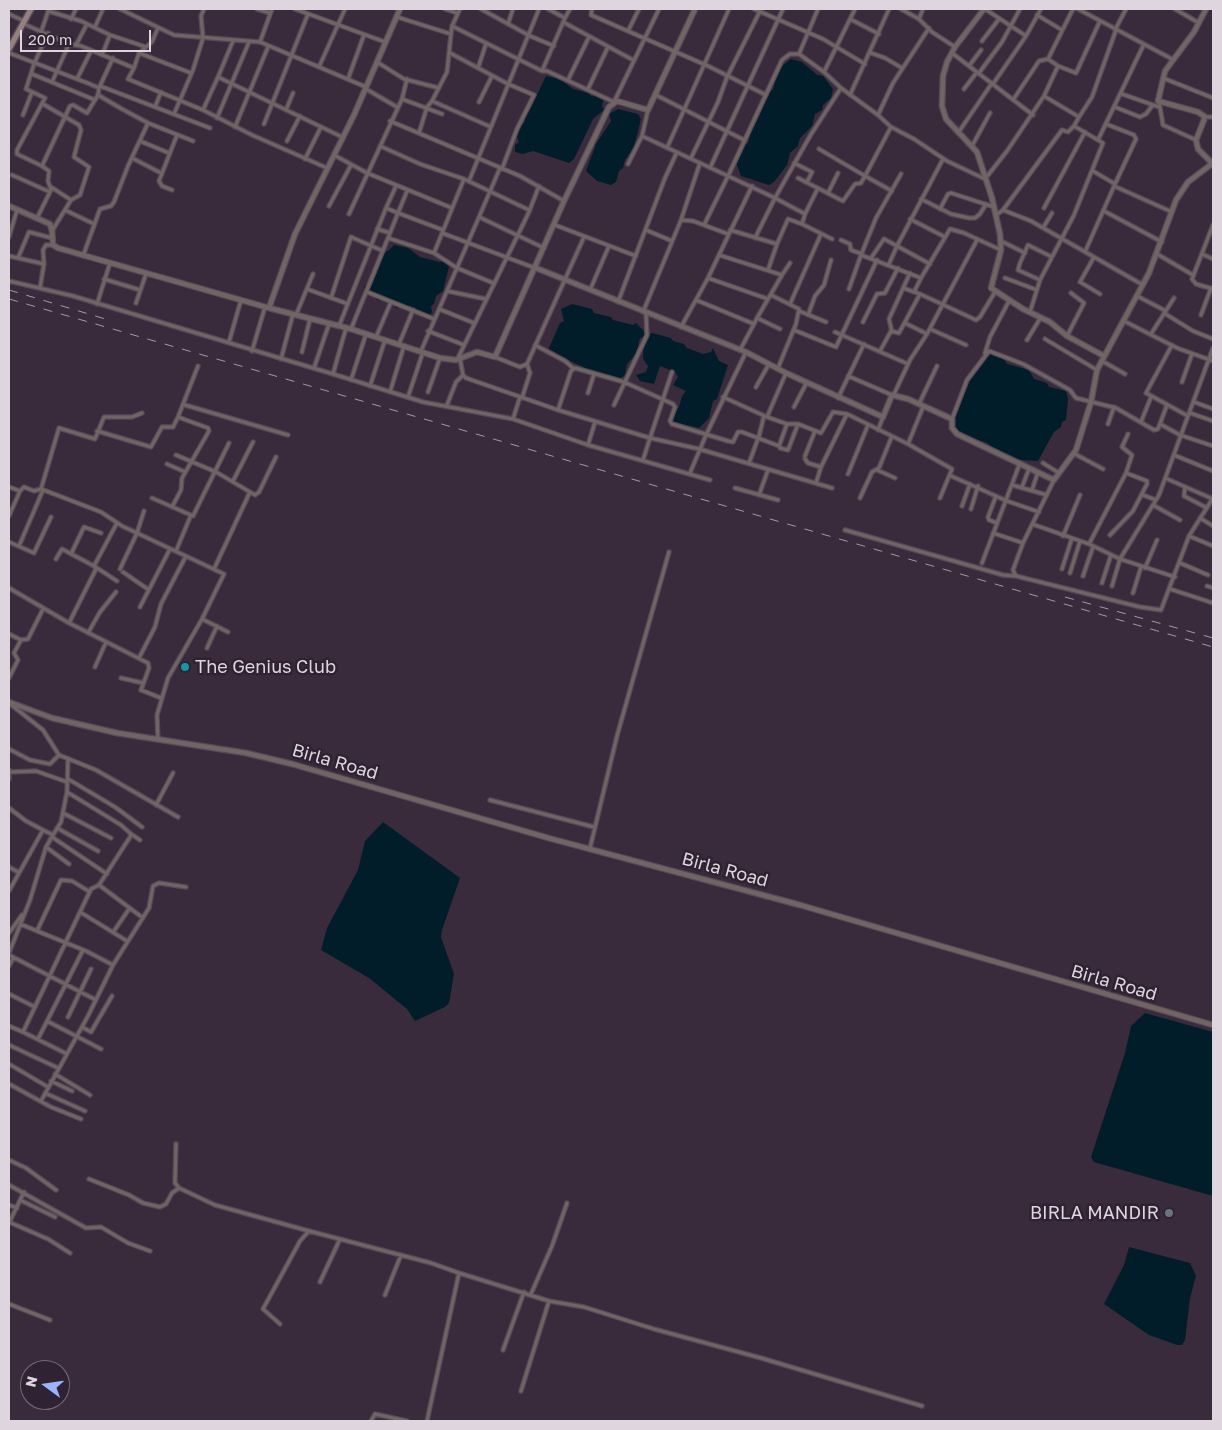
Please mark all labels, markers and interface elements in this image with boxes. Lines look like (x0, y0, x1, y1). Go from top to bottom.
scale bar (22, 20, 154, 52)
text: 200 m (28, 30, 72, 48)
place label: The Genius Club (195, 656, 336, 678)
marker: The Genius Club (179, 661, 191, 673)
street label: Birla Road (290, 739, 380, 785)
street label: Birla Road (679, 848, 771, 892)
street label: Birla Road (1069, 960, 1159, 1006)
place label: BIRLA MANDIR (1030, 1202, 1159, 1224)
marker: BIRLA MANDIR (1163, 1207, 1175, 1219)
north arrow (20, 1360, 70, 1410)
text: N (21, 1374, 40, 1389)

